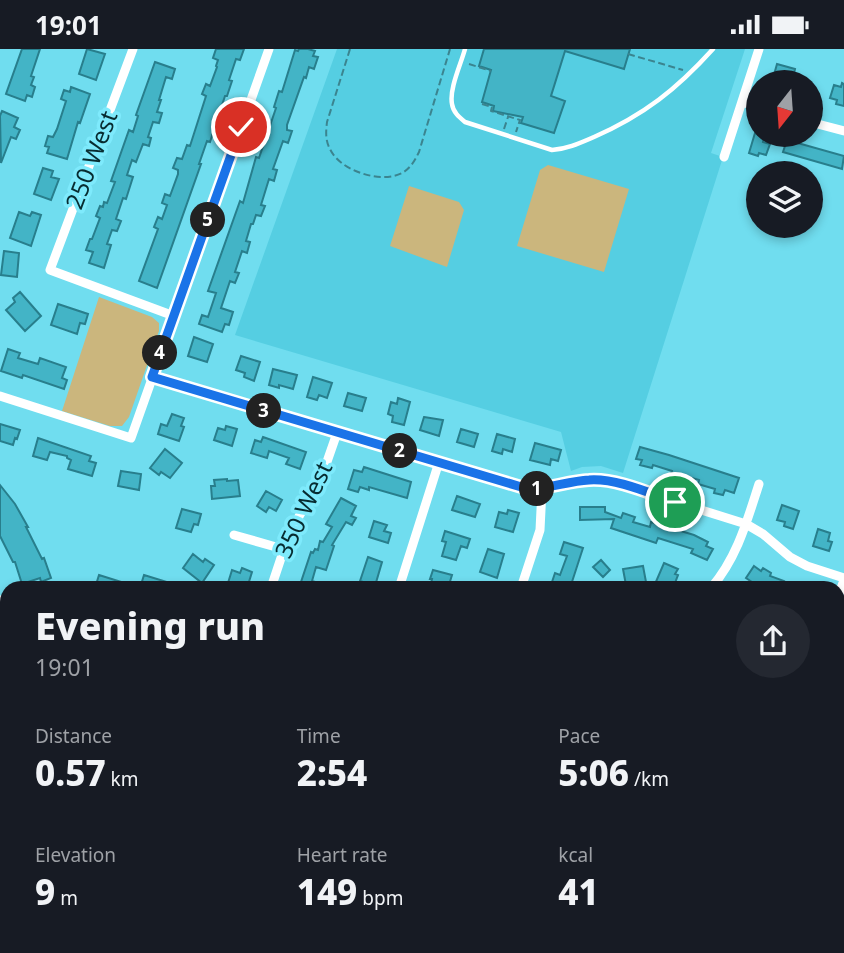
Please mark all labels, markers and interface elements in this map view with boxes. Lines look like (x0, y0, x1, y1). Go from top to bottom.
text: 19:01 (35, 7, 102, 43)
north arrow (746, 70, 822, 147)
map controls (746, 70, 823, 238)
pin (211, 97, 271, 157)
street label: 250 West (57, 105, 125, 213)
icon: check (222, 108, 260, 146)
button: layers (746, 161, 823, 238)
pin: 5 (190, 203, 226, 237)
text: 5 (202, 206, 213, 232)
pin: 4 (142, 335, 178, 371)
text: 4 (154, 339, 165, 365)
pin: 3 (246, 393, 282, 429)
text: 3 (258, 397, 269, 423)
pin: 2 (382, 433, 418, 469)
text: 2 (394, 437, 405, 463)
street label: 350 West (266, 455, 339, 563)
pin: 1 (520, 471, 554, 507)
pin (645, 472, 705, 532)
text: 1 (531, 475, 542, 501)
icon: arrive (656, 483, 694, 521)
text: Evening run (35, 599, 265, 651)
button: share (736, 604, 810, 678)
text: 19:01 (35, 651, 94, 683)
text: Distance (35, 723, 112, 749)
text: Time (297, 723, 341, 749)
text: Pace (558, 723, 600, 749)
text: 0.57 (35, 749, 106, 796)
text: 2:54 (297, 749, 367, 796)
text: 5:06 (558, 749, 629, 796)
text: km (106, 766, 139, 792)
text: /km (629, 766, 669, 792)
text: Elevation (35, 842, 116, 868)
text: Heart rate (297, 842, 387, 868)
text: kcal (558, 842, 593, 868)
text: 9 (35, 868, 55, 915)
text: 149 (297, 868, 357, 915)
text: 41 (558, 868, 599, 915)
text: m (55, 885, 78, 911)
text: bpm (357, 885, 403, 911)

